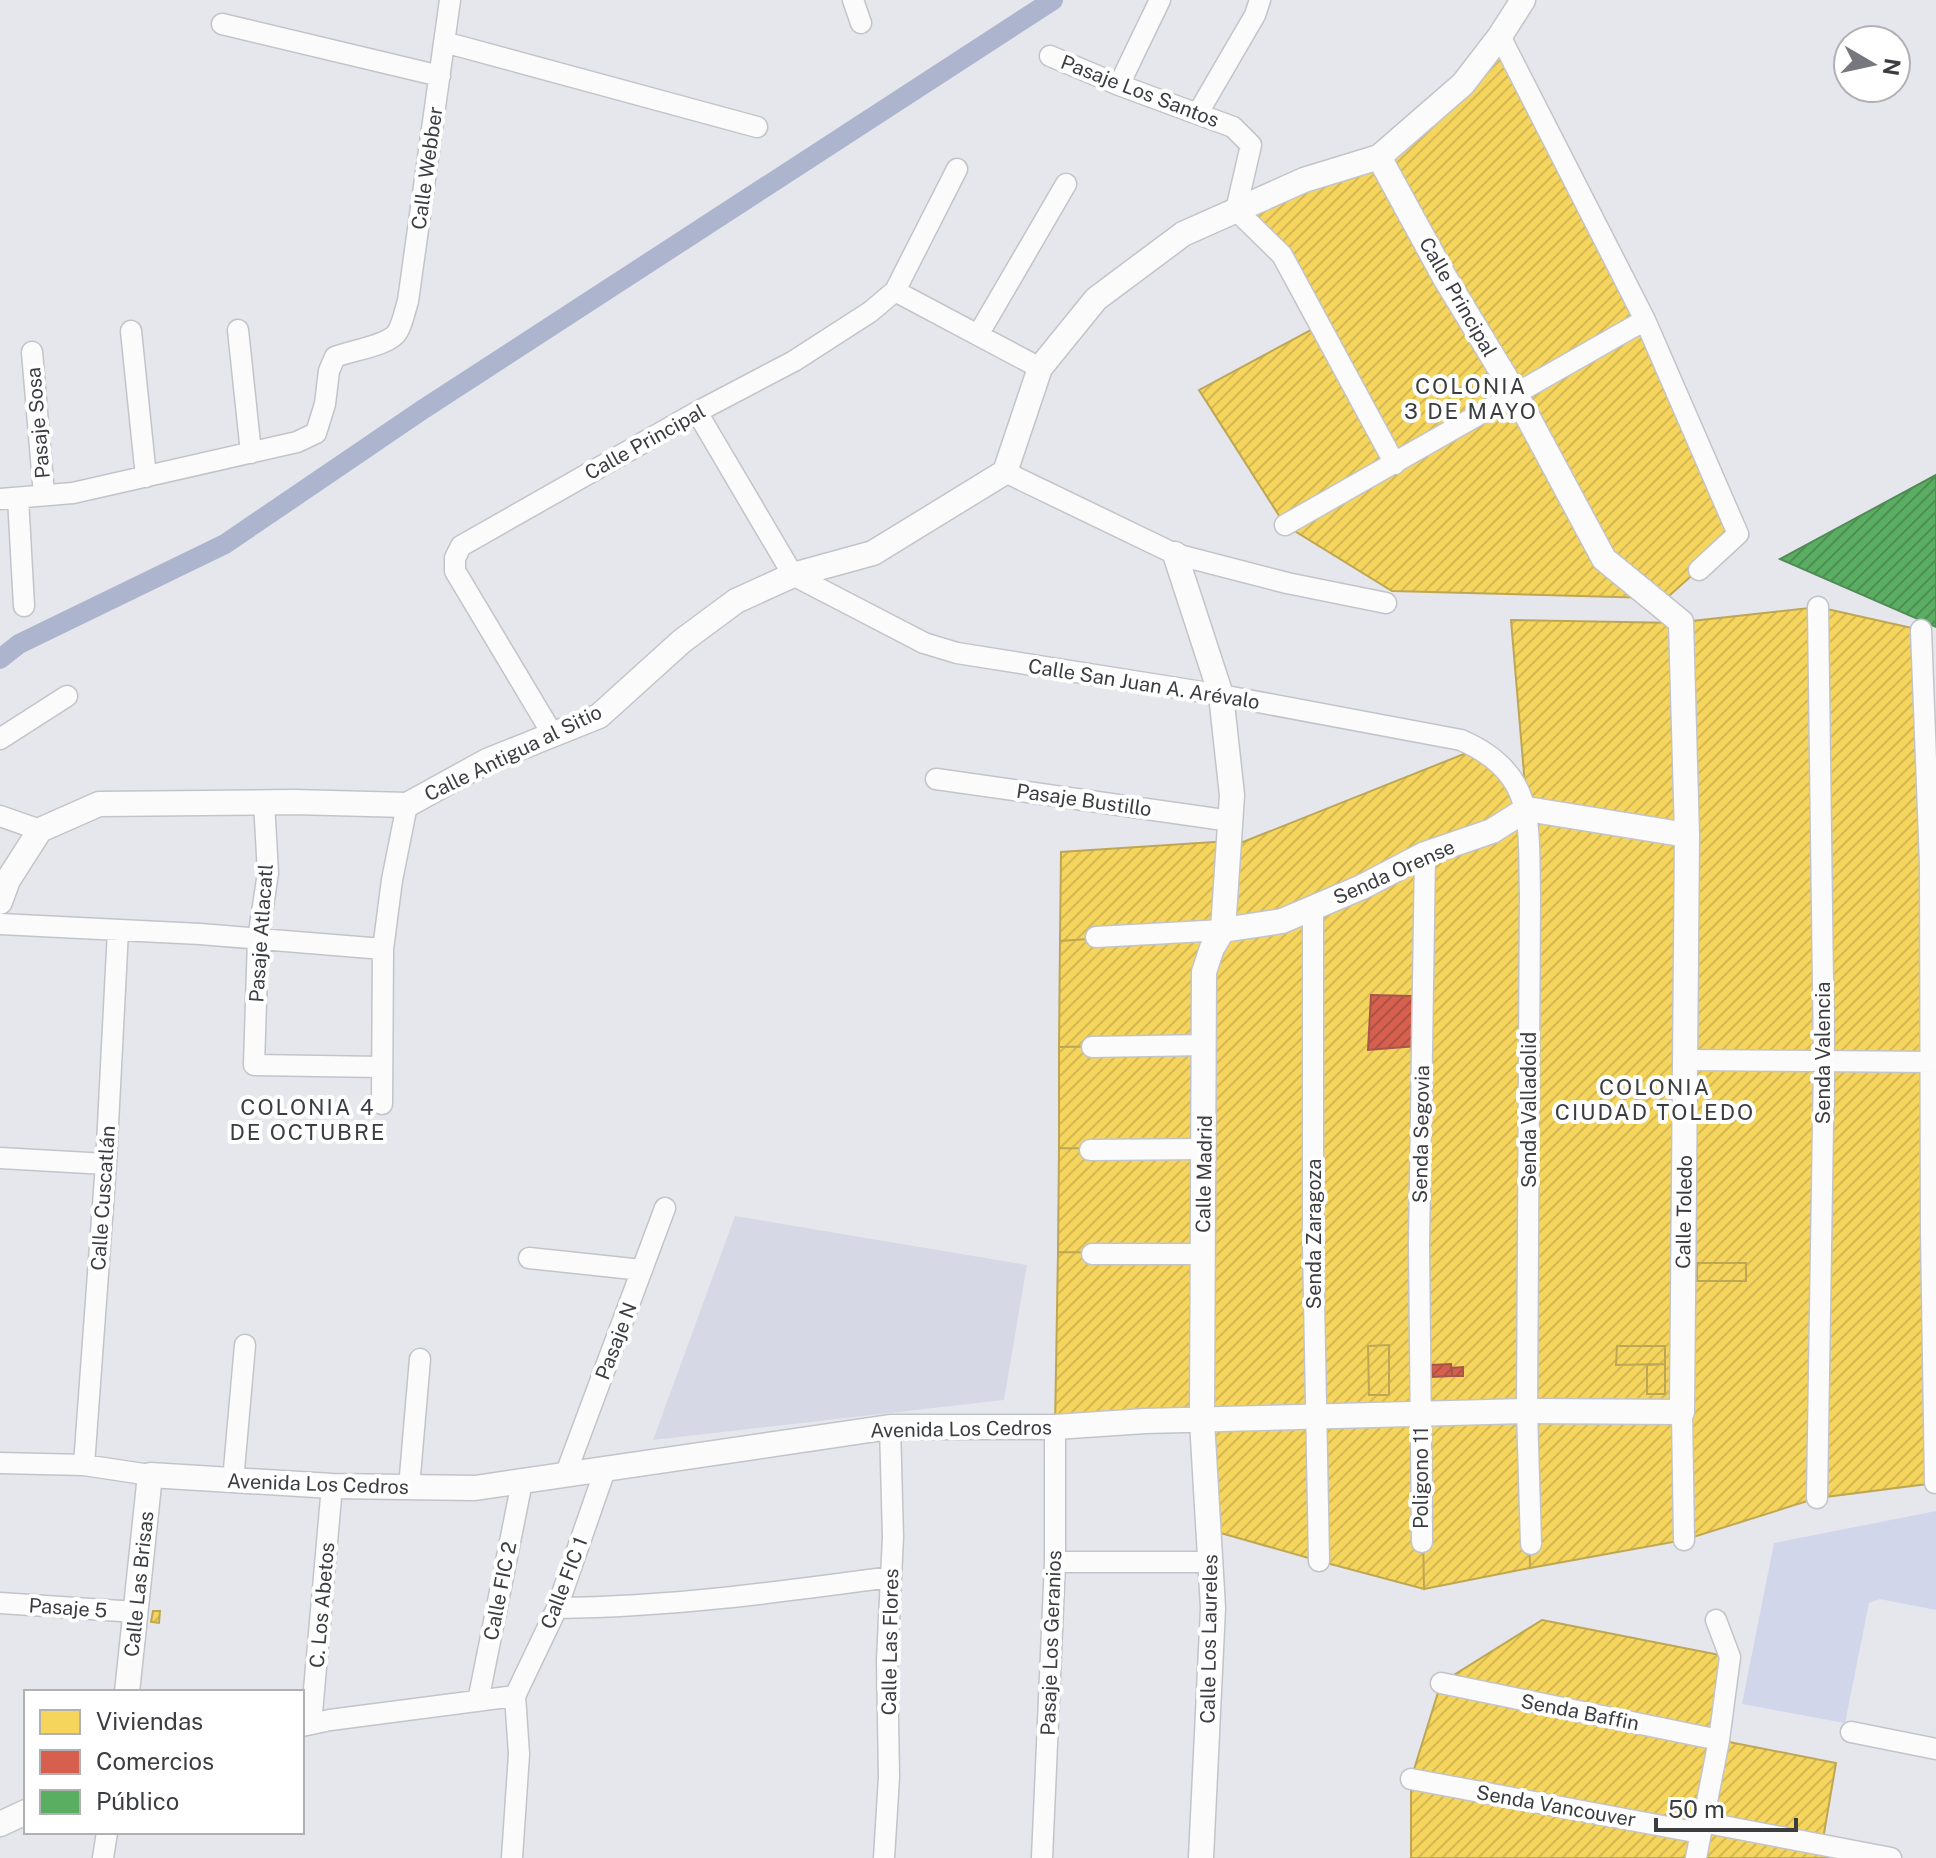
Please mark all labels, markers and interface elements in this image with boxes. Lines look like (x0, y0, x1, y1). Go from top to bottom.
north arrow (1832, 24, 1912, 104)
street label: Pasaje Los Santos (1057, 50, 1223, 132)
text: N (1878, 57, 1906, 78)
street label: Calle Webber (406, 105, 448, 231)
street label: Calle Principal (1414, 233, 1502, 361)
street label: Pasaje Sosa (21, 366, 55, 480)
district label: COLONIA 3 DE MAYO (1404, 373, 1538, 424)
street label: Calle Principal (581, 399, 709, 485)
street label: Calle San Juan A. Arévalo (1027, 654, 1261, 714)
street label: Calle Antigua al Sitio (420, 700, 606, 806)
street label: Pasaje Bustillo (1015, 779, 1153, 821)
street label: Senda Orense (1329, 834, 1459, 910)
street label: Pasaje Atlacatl (244, 863, 278, 1003)
street label: Senda Valencia (1811, 982, 1835, 1124)
street label: Senda Valladolid (1517, 1032, 1541, 1188)
street label: Senda Segovia (1408, 1065, 1434, 1203)
district label: COLONIA CIUDAD TOLEDO (1555, 1074, 1755, 1125)
district label: COLONIA 4 DE OCTUBRE (230, 1094, 386, 1145)
street label: Calle Madrid (1191, 1115, 1217, 1233)
street label: Calle Cuscatlán (86, 1125, 120, 1271)
street label: Calle Toledo (1671, 1155, 1697, 1269)
street label: Senda Zaragoza (1302, 1159, 1326, 1309)
street label: Pasaje N (590, 1299, 642, 1383)
street label: Avenida Los Cedros (870, 1415, 1052, 1443)
street label: Poligono 11 (1409, 1427, 1433, 1529)
street label: Avenida Los Cedros (227, 1469, 409, 1499)
street label: Calle Las Brisas (119, 1510, 159, 1658)
street label: Calle FIC 1 (536, 1534, 592, 1632)
street label: Calle FIC 2 (479, 1540, 521, 1642)
street label: C. Los Abetos (305, 1541, 339, 1669)
street label: Pasaje Los Geranios (1036, 1550, 1066, 1736)
street label: Calle Los Laureles (1196, 1554, 1222, 1724)
street label: Calle Las Flores (877, 1568, 903, 1716)
street label: Pasaje 5 (28, 1593, 108, 1623)
street label: Senda Baffin (1519, 1689, 1641, 1735)
legend (24, 1690, 304, 1834)
text: Viviendas (96, 1707, 203, 1735)
text: Comercios (96, 1747, 214, 1775)
street label: Senda Vancouver (1474, 1780, 1638, 1832)
scale bar (1656, 1782, 1796, 1832)
text: Público (96, 1787, 179, 1815)
text: 50 m (1668, 1795, 1725, 1823)

